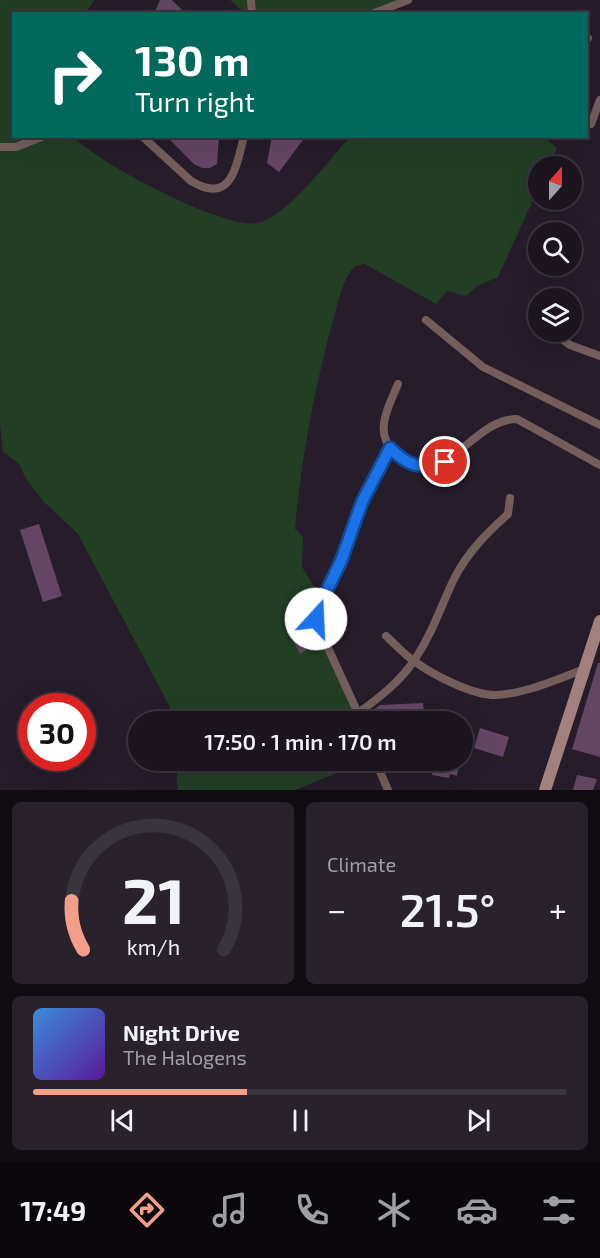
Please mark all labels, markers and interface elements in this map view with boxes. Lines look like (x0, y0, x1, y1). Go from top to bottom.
text: 130 m (135, 34, 250, 84)
icon: right (36, 36, 114, 114)
text: Turn right (135, 85, 255, 117)
north arrow (528, 156, 582, 210)
map controls (528, 156, 582, 342)
button: search (528, 222, 582, 276)
button: layers (528, 288, 582, 342)
pin (419, 436, 470, 487)
icon: arrive (428, 445, 461, 478)
position arrow (284, 587, 348, 651)
speed limit sign: 30 (18, 693, 96, 771)
text: 17:50 · 1 min · 170 m (204, 728, 397, 754)
text: Climate (327, 852, 396, 876)
text: 21 (121, 862, 185, 937)
text: 21.5° (400, 882, 495, 936)
text: − (327, 889, 346, 929)
text: + (549, 889, 567, 929)
text: km/h (126, 934, 180, 959)
text: Night Drive (123, 1019, 240, 1045)
text: The Halogens (123, 1045, 247, 1069)
icon: previous (106, 1104, 139, 1137)
icon: pause (284, 1104, 317, 1137)
icon: next (462, 1104, 495, 1137)
icon: directions (126, 1189, 168, 1231)
icon: music (209, 1189, 251, 1231)
icon: phone (291, 1189, 333, 1231)
icon: climate (373, 1189, 415, 1231)
icon: car (456, 1189, 498, 1231)
icon: filters (538, 1189, 580, 1231)
text: 17:49 (20, 1194, 86, 1226)

